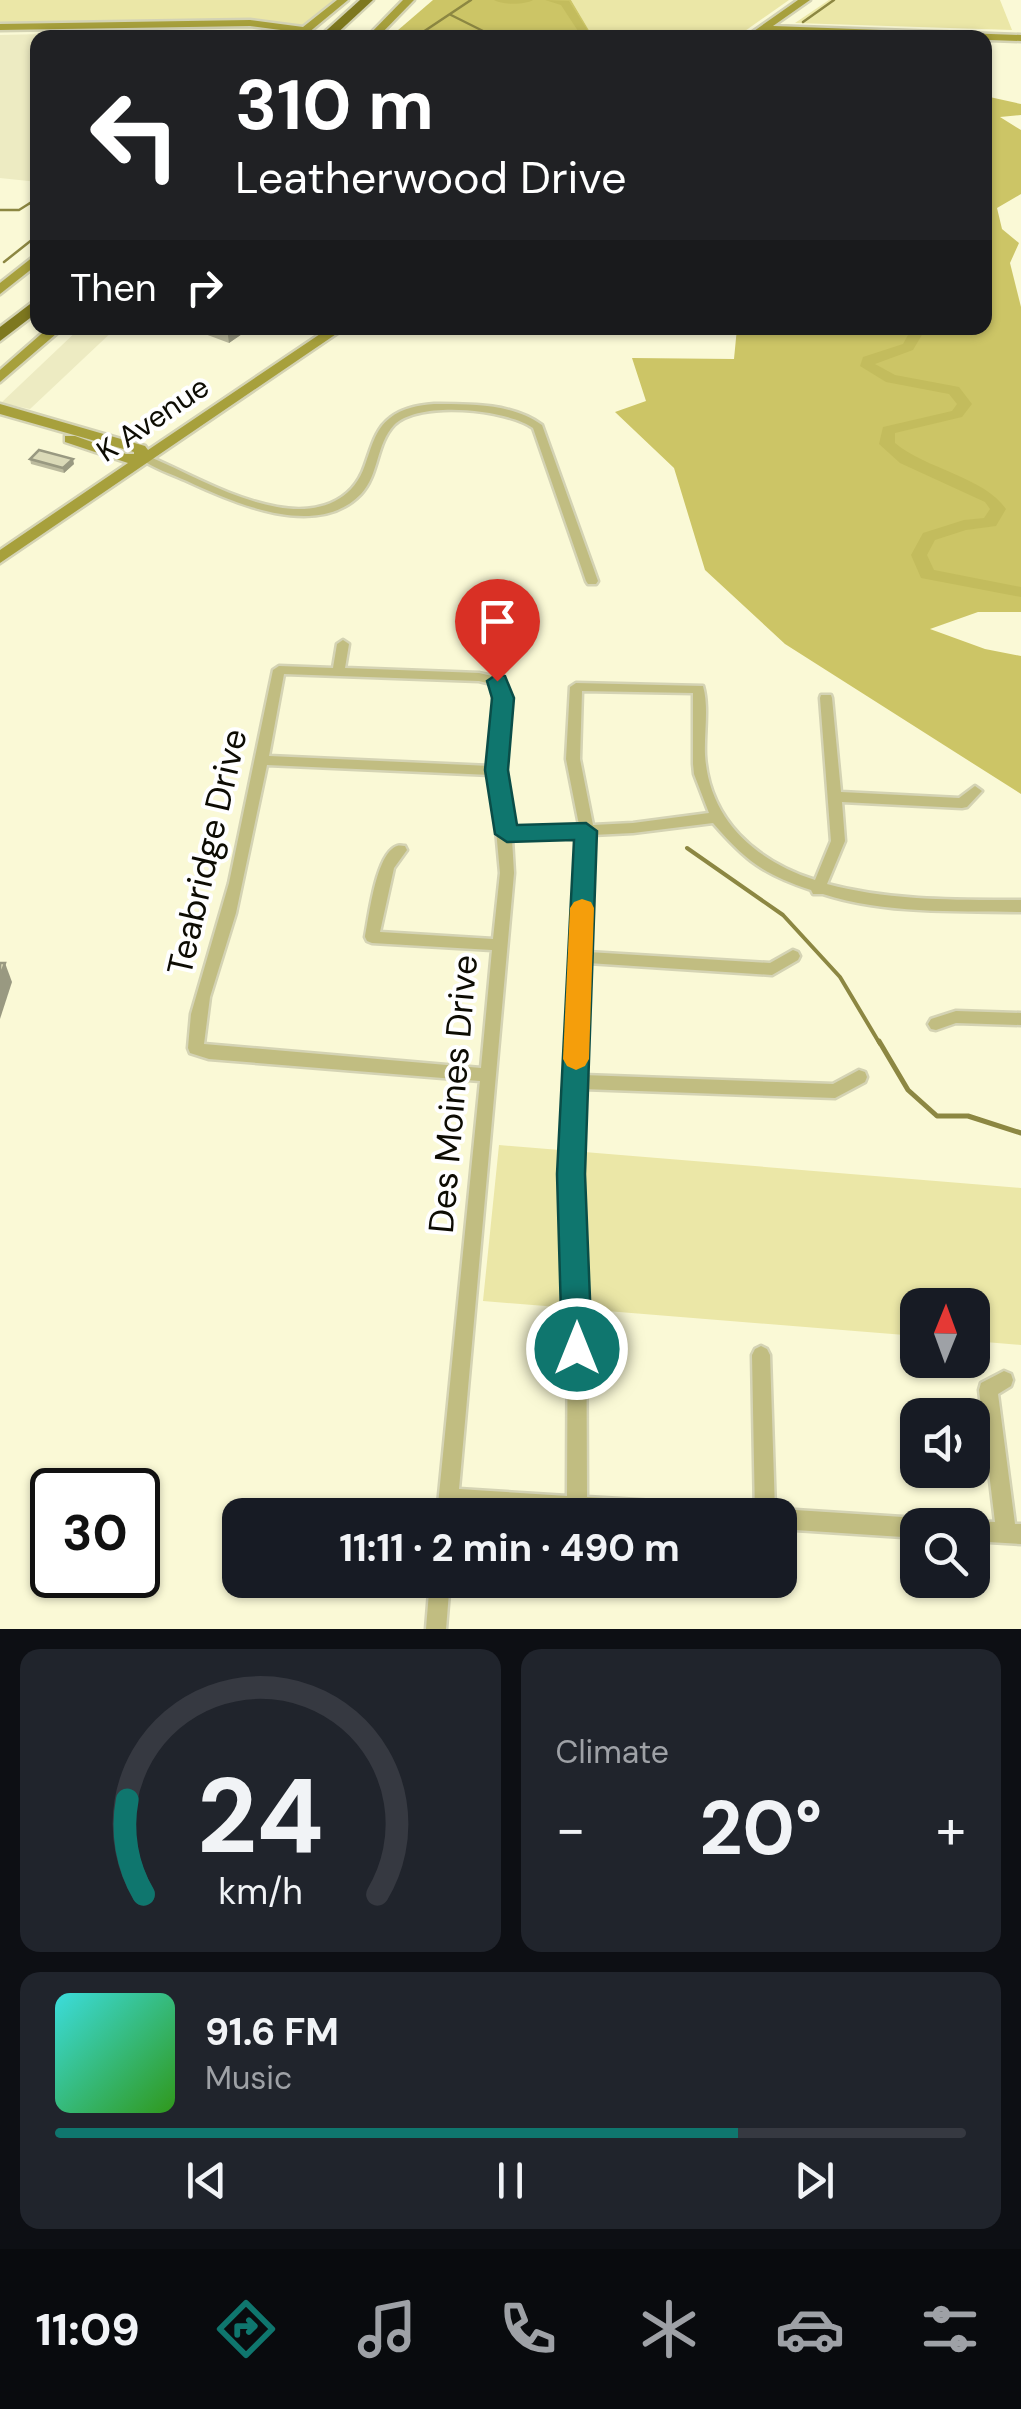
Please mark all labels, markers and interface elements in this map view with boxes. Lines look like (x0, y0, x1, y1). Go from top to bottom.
text: 310 m (235, 60, 434, 151)
icon: left (70, 70, 200, 200)
text: Leatherwood Drive (235, 148, 627, 207)
icon: right (177, 260, 232, 315)
text: Then (70, 263, 157, 313)
street label: K Avenue (89, 367, 216, 470)
pin (455, 579, 540, 682)
icon: arrive (470, 594, 525, 649)
street label: Teabridge Drive (156, 724, 258, 980)
street label: Des Moines Drive (418, 953, 488, 1235)
north arrow (900, 1288, 990, 1378)
map controls (900, 1288, 990, 1598)
position arrow (525, 1297, 629, 1401)
button: sound (900, 1398, 990, 1488)
speed limit sign: 30 (30, 1468, 160, 1598)
button: search (900, 1508, 990, 1598)
text: 11:11 · 2 min · 490 m (339, 1523, 680, 1573)
text: Climate (556, 1731, 669, 1773)
text: 24 (197, 1749, 324, 1884)
text: 20° (699, 1780, 822, 1877)
text: − (556, 1793, 586, 1865)
text: + (936, 1793, 966, 1865)
text: km/h (218, 1869, 302, 1915)
text: 91.6 FM (205, 2007, 339, 2057)
text: Music (205, 2057, 292, 2099)
icon: previous (179, 2153, 234, 2208)
icon: pause (483, 2153, 538, 2208)
icon: next (787, 2153, 842, 2208)
icon: directions (211, 2294, 281, 2364)
icon: music (352, 2294, 422, 2364)
icon: phone (493, 2294, 563, 2364)
icon: climate (634, 2294, 704, 2364)
icon: car (775, 2294, 845, 2364)
icon: filters (915, 2294, 985, 2364)
text: 11:09 (35, 2300, 140, 2359)

